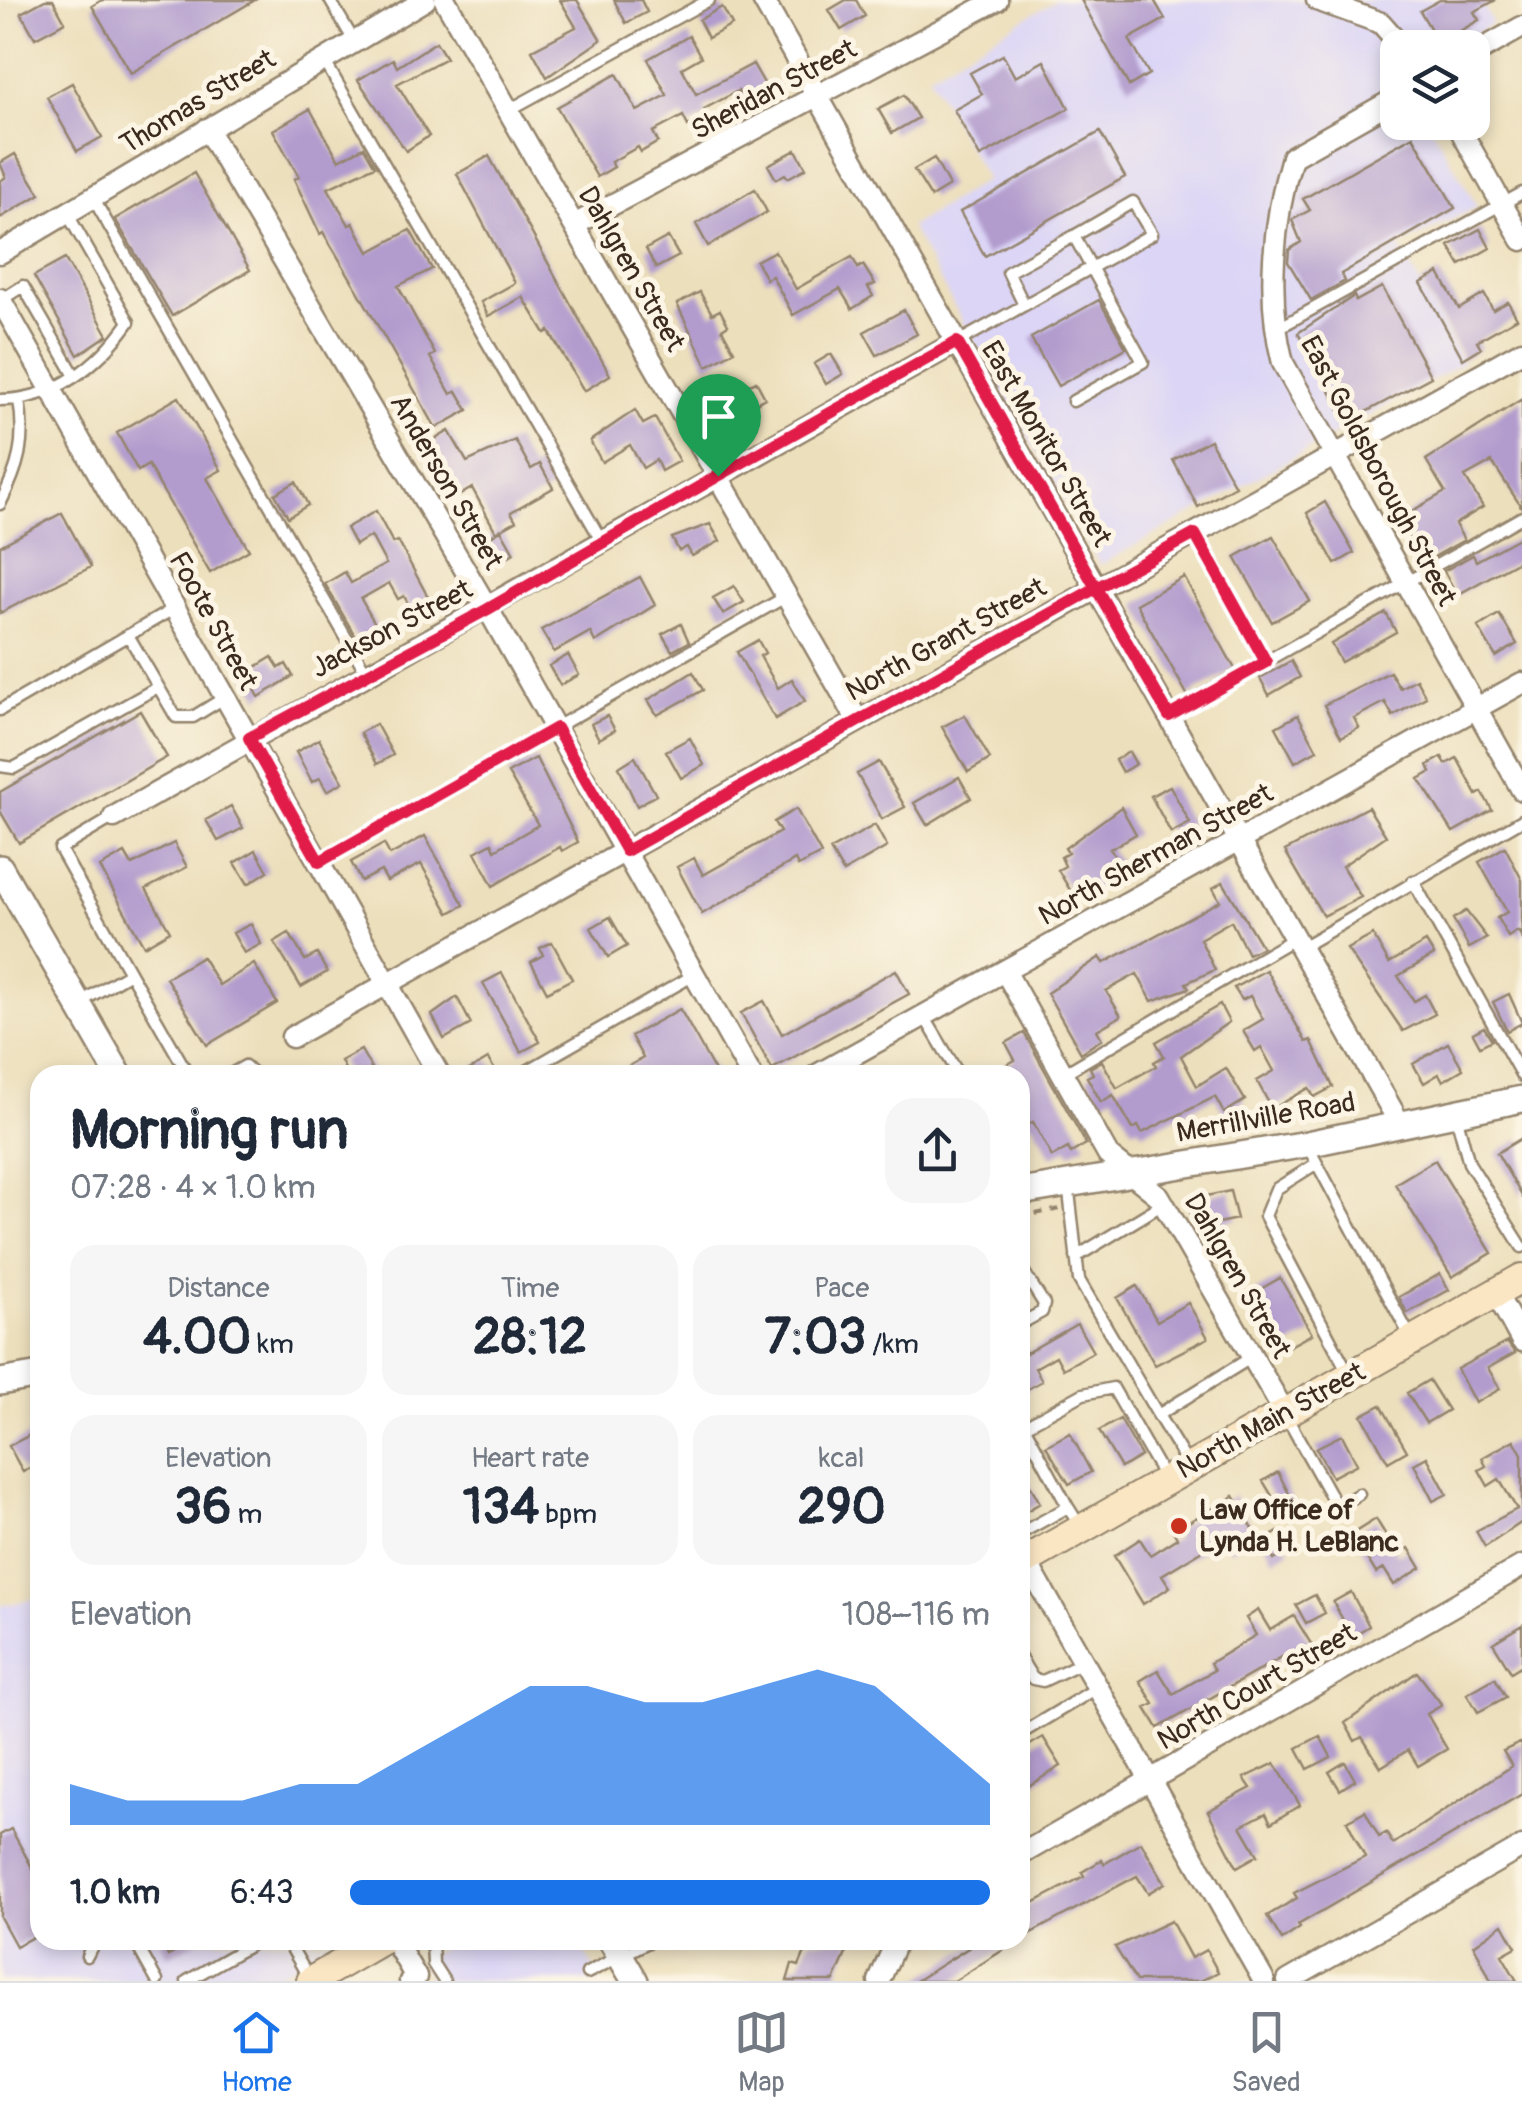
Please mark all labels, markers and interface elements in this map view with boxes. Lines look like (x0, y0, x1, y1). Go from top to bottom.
map controls (1380, 30, 1490, 140)
button: layers (1380, 30, 1490, 140)
street label: Sheridan Street (685, 31, 863, 148)
street label: Thomas Street (114, 41, 283, 162)
street label: Dahlgren Street (570, 180, 693, 358)
street label: East Goldsborough Street (1292, 330, 1464, 613)
street label: East Monitor Street (973, 335, 1119, 554)
pin (676, 374, 761, 477)
street label: Anderson Street (382, 388, 511, 577)
icon: arrive (691, 389, 746, 444)
street label: Foote Street (161, 546, 266, 697)
street label: North Grant Street (840, 570, 1053, 710)
street label: Jackson Street (305, 572, 479, 686)
street label: North Sherman Street (1033, 776, 1280, 934)
street label: Merrillville Road (1174, 1085, 1358, 1151)
text: Morning run (70, 1096, 348, 1165)
button: share (885, 1098, 990, 1203)
text: 07:28 · 4 × 1.0 km (70, 1168, 316, 1208)
street label: Dahlgren Street (1176, 1187, 1299, 1365)
text: Distance (167, 1271, 270, 1306)
text: Time (501, 1271, 559, 1306)
text: Pace (814, 1271, 869, 1306)
text: 4.00 (143, 1306, 251, 1369)
text: 28:12 (473, 1306, 587, 1369)
text: 7:03 (764, 1306, 866, 1369)
text: km (251, 1327, 294, 1362)
text: /km (866, 1327, 919, 1362)
street label: North Main Street (1171, 1354, 1372, 1487)
text: Elevation (165, 1441, 272, 1476)
text: Heart rate (471, 1441, 589, 1476)
text: kcal (819, 1441, 864, 1476)
text: 36 (174, 1476, 231, 1539)
text: 134 (463, 1476, 539, 1539)
text: 290 (798, 1476, 886, 1539)
place label: Law Office of Lynda H. LeBlanc (1199, 1493, 1399, 1560)
text: m (231, 1497, 262, 1532)
text: bpm (539, 1497, 597, 1532)
marker: Law Office of Lynda H. LeBlanc (1168, 1515, 1190, 1537)
text: Elevation (70, 1595, 192, 1635)
text: 108–116 m (842, 1595, 990, 1635)
street label: North Court Street (1151, 1615, 1363, 1758)
text: 1.0 km (70, 1873, 160, 1913)
text: 6:43 (230, 1873, 294, 1913)
tab: Home (221, 2005, 292, 2100)
tab: Map (734, 2005, 789, 2100)
tab: Saved (1231, 2005, 1301, 2100)

